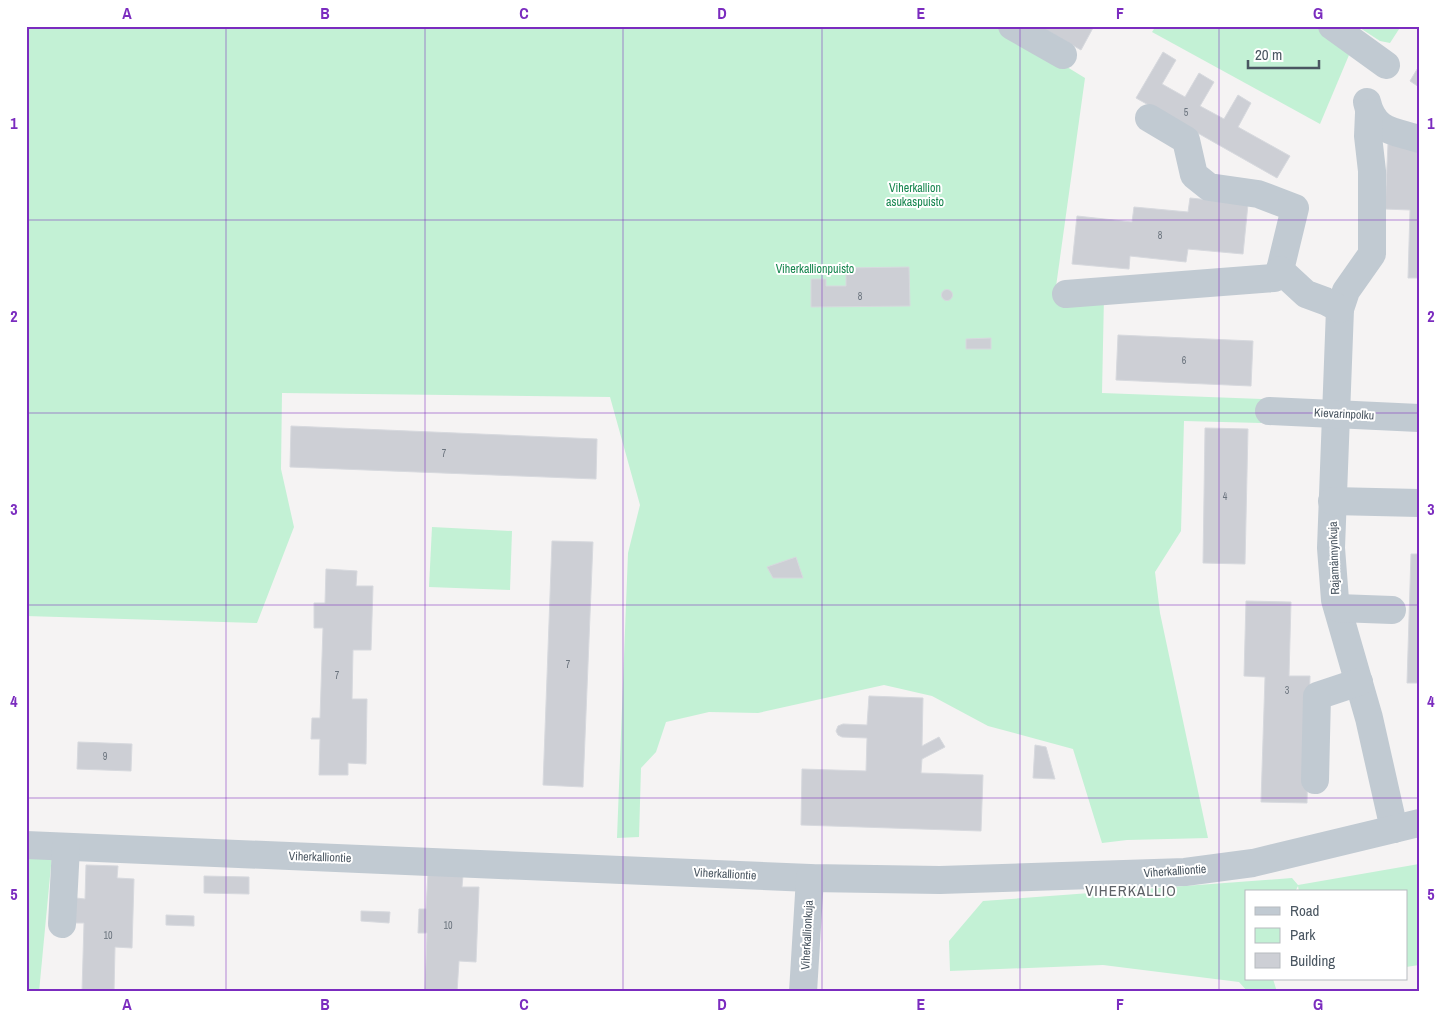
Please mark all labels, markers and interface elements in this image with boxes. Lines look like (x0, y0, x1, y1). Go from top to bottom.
text: A (122, 2, 132, 24)
text: B (320, 2, 330, 24)
text: C (519, 2, 529, 24)
text: D (717, 2, 727, 24)
text: E (917, 2, 926, 24)
text: F (1116, 2, 1124, 24)
text: G (1313, 2, 1323, 24)
scale bar (1248, 38, 1319, 70)
text: 20 m (1255, 44, 1282, 65)
house number: 5 (1184, 106, 1189, 119)
text: 1 (10, 112, 18, 134)
text: 1 (1427, 112, 1435, 134)
park label: Viherkallion asukaspuisto (886, 180, 944, 210)
house number: 8 (1158, 229, 1163, 242)
park label: Viherkallionpuisto (776, 261, 854, 277)
house number: 8 (858, 290, 863, 303)
text: 2 (10, 305, 18, 327)
text: 2 (1427, 305, 1435, 327)
house number: 6 (1182, 354, 1187, 367)
street label: Kievarinpolku (1314, 404, 1374, 424)
house number: 7 (442, 447, 447, 460)
house number: 4 (1223, 490, 1228, 503)
text: 3 (10, 498, 18, 520)
text: 3 (1427, 498, 1435, 520)
street label: Rajamännynkuja (1325, 521, 1343, 595)
house number: 7 (566, 658, 571, 671)
house number: 7 (335, 669, 340, 682)
house number: 3 (1285, 684, 1290, 697)
text: 4 (10, 690, 18, 712)
text: 4 (1427, 690, 1435, 712)
house number: 9 (103, 750, 108, 763)
street label: Viherkalliontie (288, 848, 352, 866)
street label: Viherkalliontie (1143, 861, 1207, 881)
street label: Viherkalliontie (693, 864, 757, 884)
district label: VIHERKALLIO (1085, 880, 1177, 901)
text: 5 (10, 883, 18, 905)
text: 5 (1427, 883, 1435, 905)
legend (1245, 890, 1408, 980)
street label: Viherkallionkuja (797, 899, 817, 970)
text: Road (1290, 900, 1319, 921)
house number: 10 (443, 919, 453, 932)
text: Park (1290, 924, 1316, 945)
house number: 10 (103, 929, 113, 942)
text: Building (1290, 950, 1335, 971)
text: A (122, 993, 132, 1015)
text: B (320, 993, 330, 1015)
text: C (519, 993, 529, 1015)
text: D (717, 993, 727, 1015)
text: E (917, 993, 926, 1015)
text: F (1116, 993, 1124, 1015)
text: G (1313, 993, 1323, 1015)

